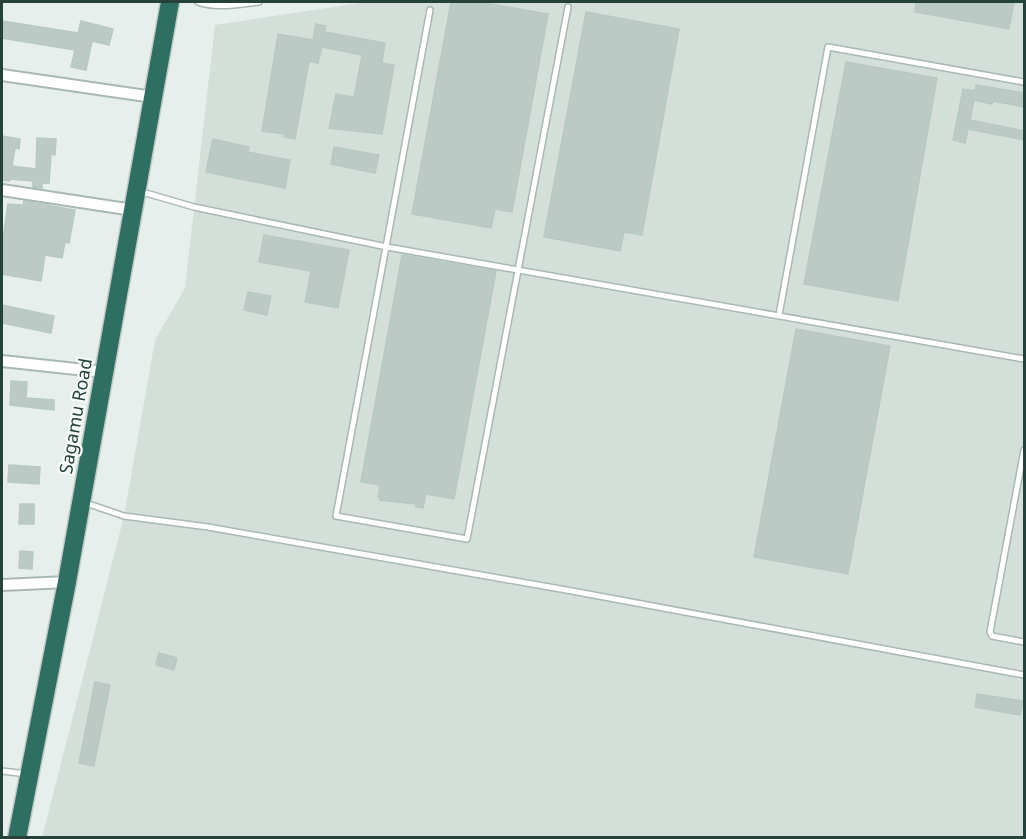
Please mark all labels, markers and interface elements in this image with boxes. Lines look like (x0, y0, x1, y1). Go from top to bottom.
street label: Sagamu Road (53, 356, 97, 476)

